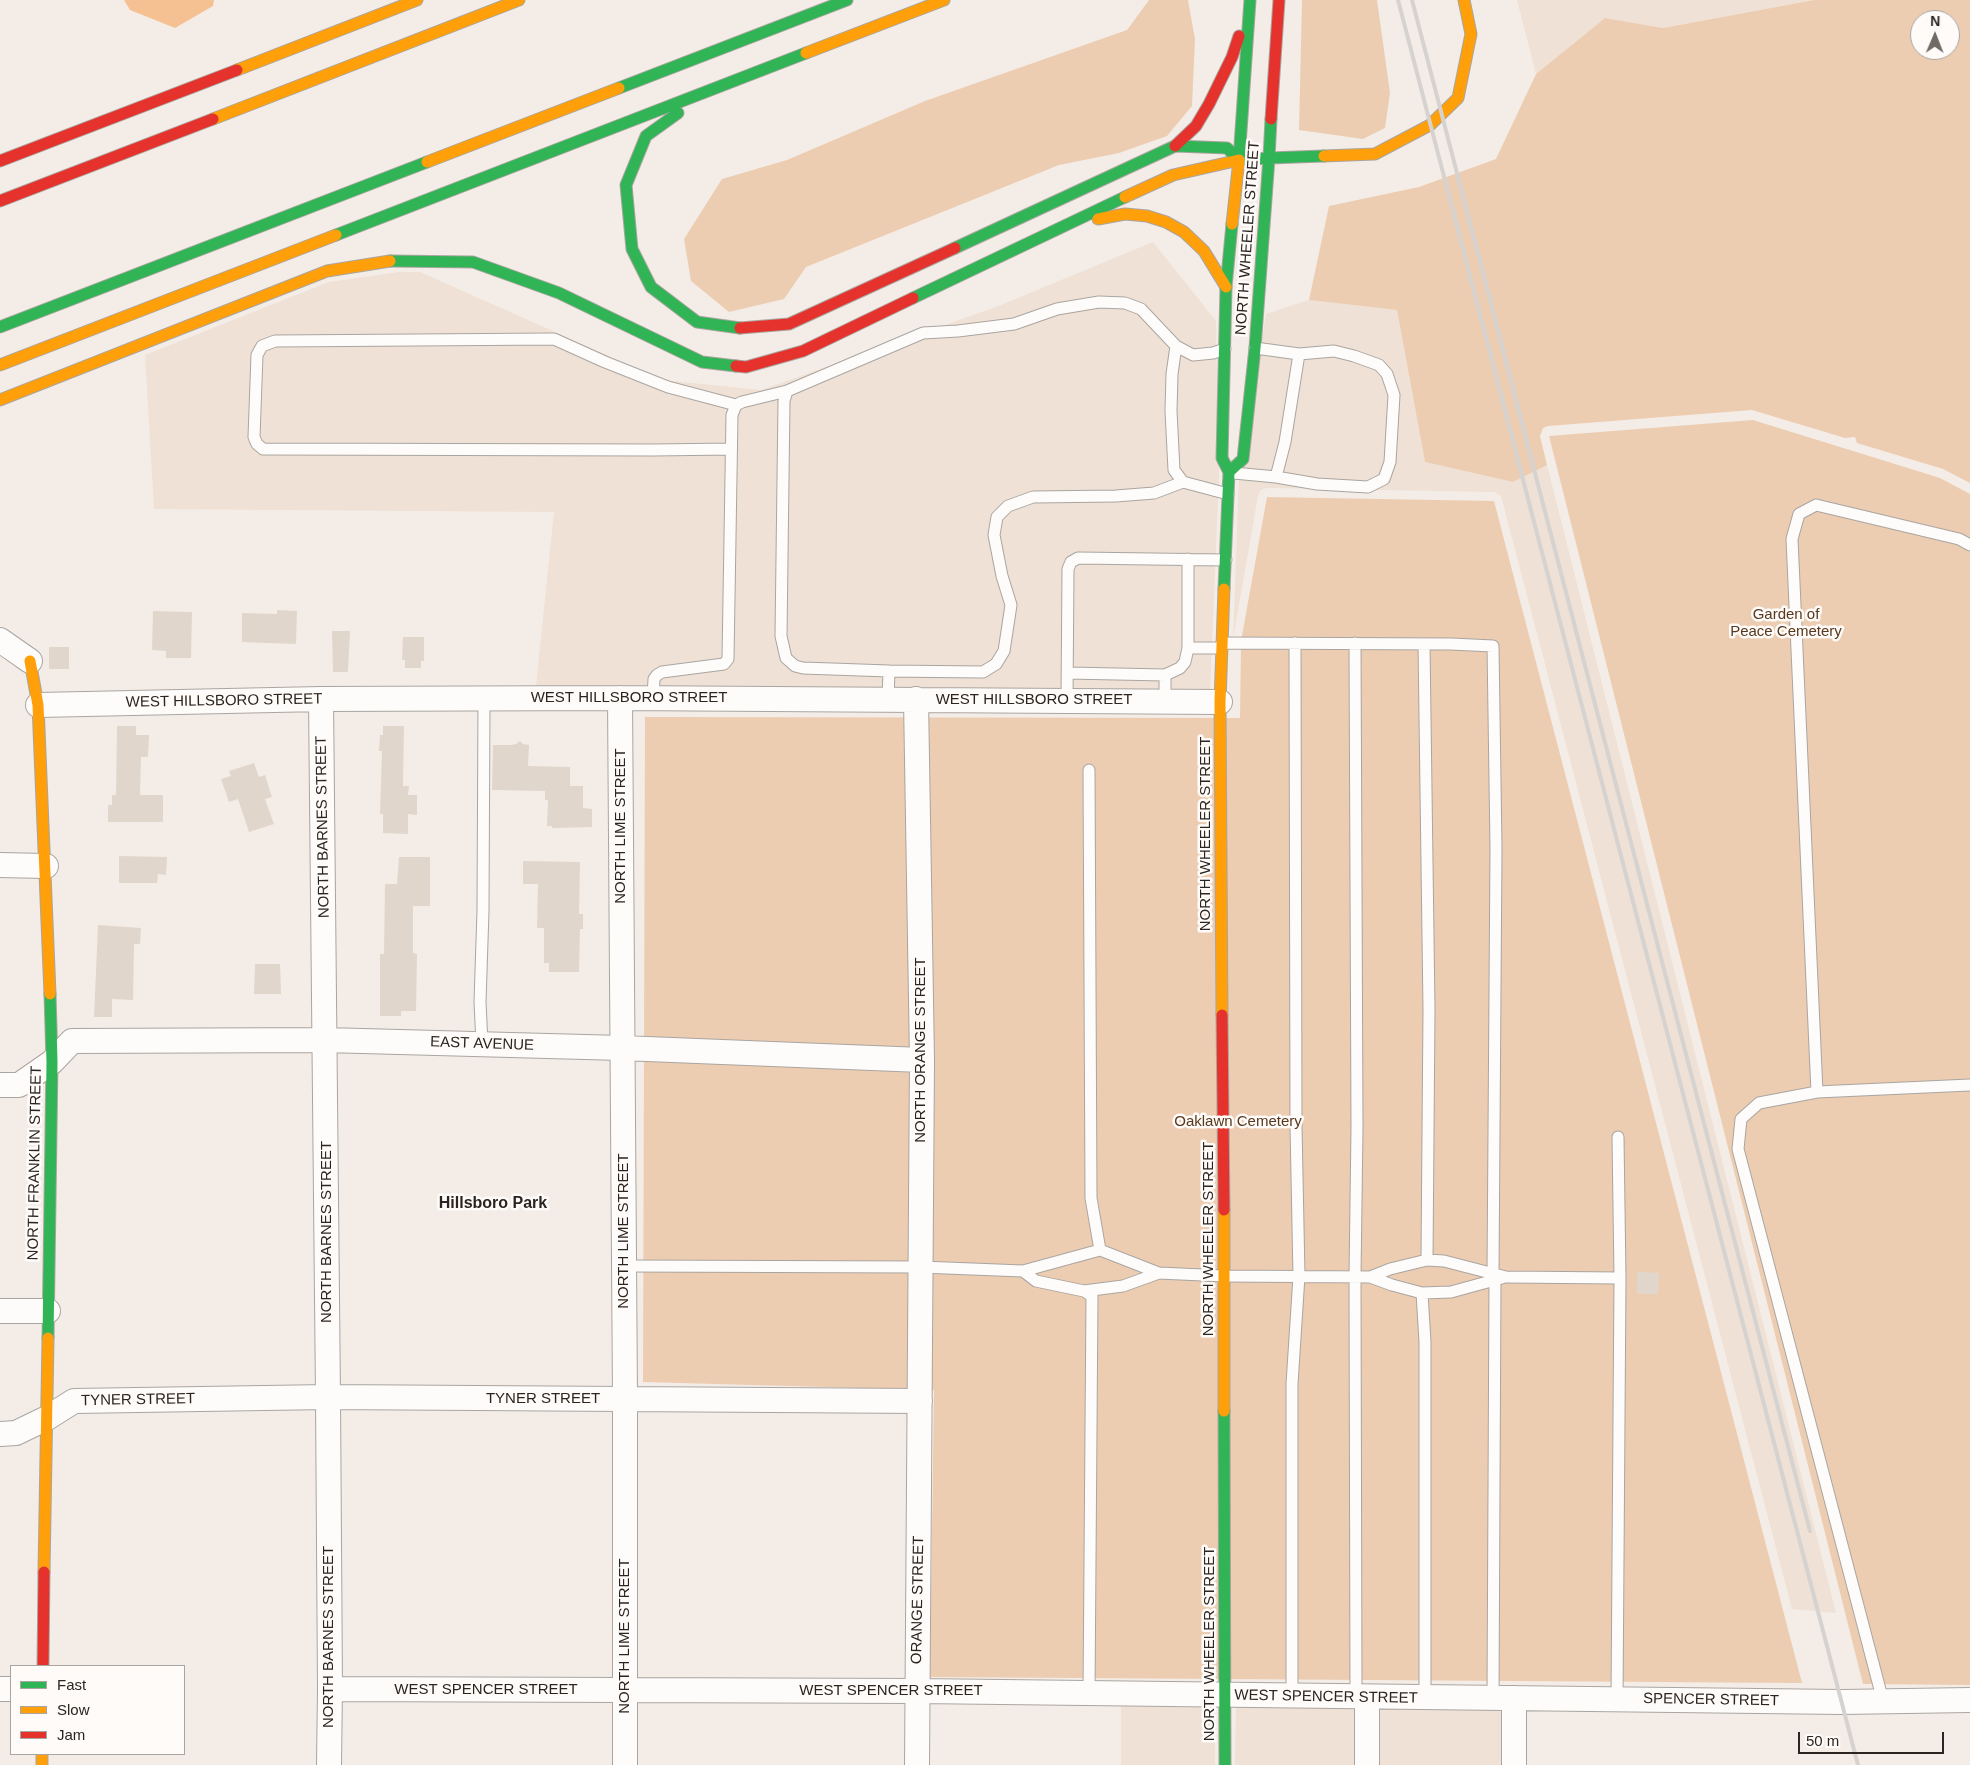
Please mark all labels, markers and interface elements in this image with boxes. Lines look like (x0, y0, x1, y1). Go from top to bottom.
north arrow (1910, 10, 1960, 60)
text: N (1930, 13, 1940, 29)
street label: NORTH WHEELER STREET (1232, 140, 1264, 336)
park label: Garden of Peace Cemetery (1730, 606, 1842, 641)
street label: WEST HILLSBORO STREET (531, 689, 727, 707)
street label: WEST HILLSBORO STREET (126, 690, 322, 712)
street label: WEST HILLSBORO STREET (936, 691, 1132, 709)
street label: NORTH BARNES STREET (312, 736, 334, 918)
street label: NORTH WHEELER STREET (1197, 737, 1215, 931)
street label: NORTH LIME STREET (612, 748, 630, 904)
street label: NORTH ORANGE STREET (912, 957, 930, 1143)
street label: EAST AVENUE (430, 1033, 534, 1055)
street label: NORTH FRANKLIN STREET (24, 1065, 46, 1261)
park label: Oaklawn Cemetery (1174, 1113, 1302, 1131)
street label: NORTH BARNES STREET (318, 1141, 336, 1323)
street label: NORTH WHEELER STREET (1200, 1142, 1218, 1336)
street label: NORTH LIME STREET (615, 1153, 633, 1309)
district label: Hillsboro Park (439, 1194, 547, 1214)
street label: TYNER STREET (81, 1390, 195, 1410)
street label: TYNER STREET (486, 1390, 600, 1408)
street label: ORANGE STREET (908, 1536, 928, 1664)
street label: NORTH BARNES STREET (320, 1546, 338, 1728)
street label: NORTH WHEELER STREET (1201, 1547, 1219, 1741)
street label: NORTH LIME STREET (616, 1558, 634, 1714)
legend (10, 1665, 185, 1755)
text: Fast (57, 1676, 86, 1693)
street label: WEST SPENCER STREET (394, 1681, 578, 1699)
street label: WEST SPENCER STREET (799, 1682, 983, 1700)
street label: WEST SPENCER STREET (1234, 1686, 1418, 1708)
street label: SPENCER STREET (1643, 1690, 1779, 1710)
text: Slow (57, 1701, 90, 1718)
scale bar (1800, 1722, 1946, 1754)
text: Jam (57, 1726, 85, 1743)
text: 50 m (1806, 1732, 1839, 1749)

